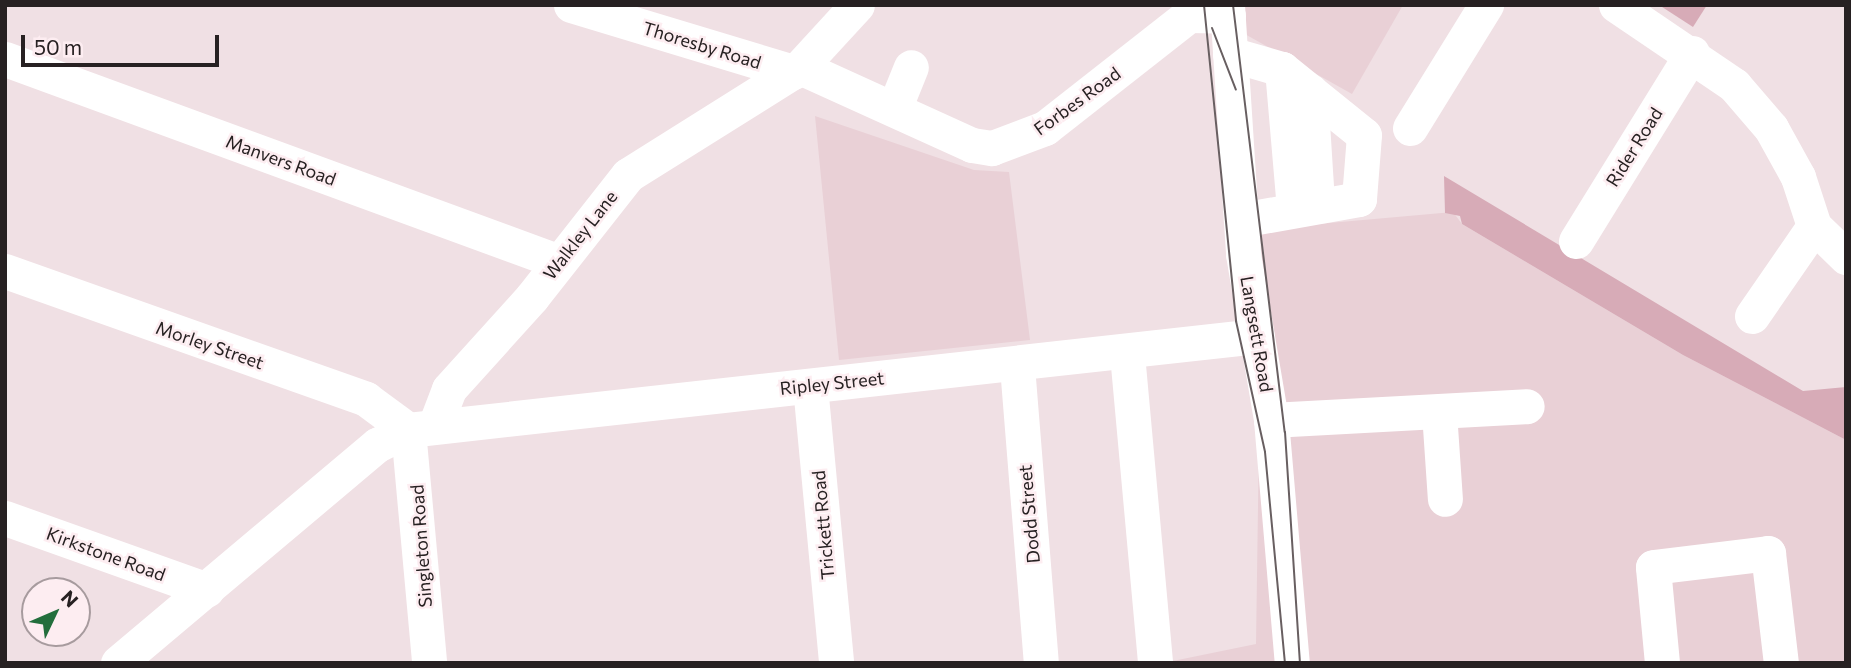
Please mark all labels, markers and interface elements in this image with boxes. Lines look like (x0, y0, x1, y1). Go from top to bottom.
street label: Thoresby Road (640, 17, 764, 73)
scale bar (24, 21, 222, 65)
text: 50 m (34, 34, 82, 59)
street label: Forbes Road (1030, 62, 1124, 140)
street label: Rider Road (1601, 103, 1667, 191)
street label: Manvers Road (223, 130, 339, 190)
street label: Walkley Lane (538, 186, 622, 284)
street label: Langsett Road (1236, 274, 1278, 394)
street label: Morley Street (153, 316, 267, 374)
street label: Ripley Street (779, 367, 885, 399)
street label: Dodd Street (1014, 464, 1044, 564)
street label: Trickett Road (807, 469, 839, 581)
street label: Singleton Road (406, 484, 436, 608)
street label: Kirkstone Road (44, 522, 168, 586)
north arrow (21, 577, 91, 647)
text: N (57, 585, 83, 612)

